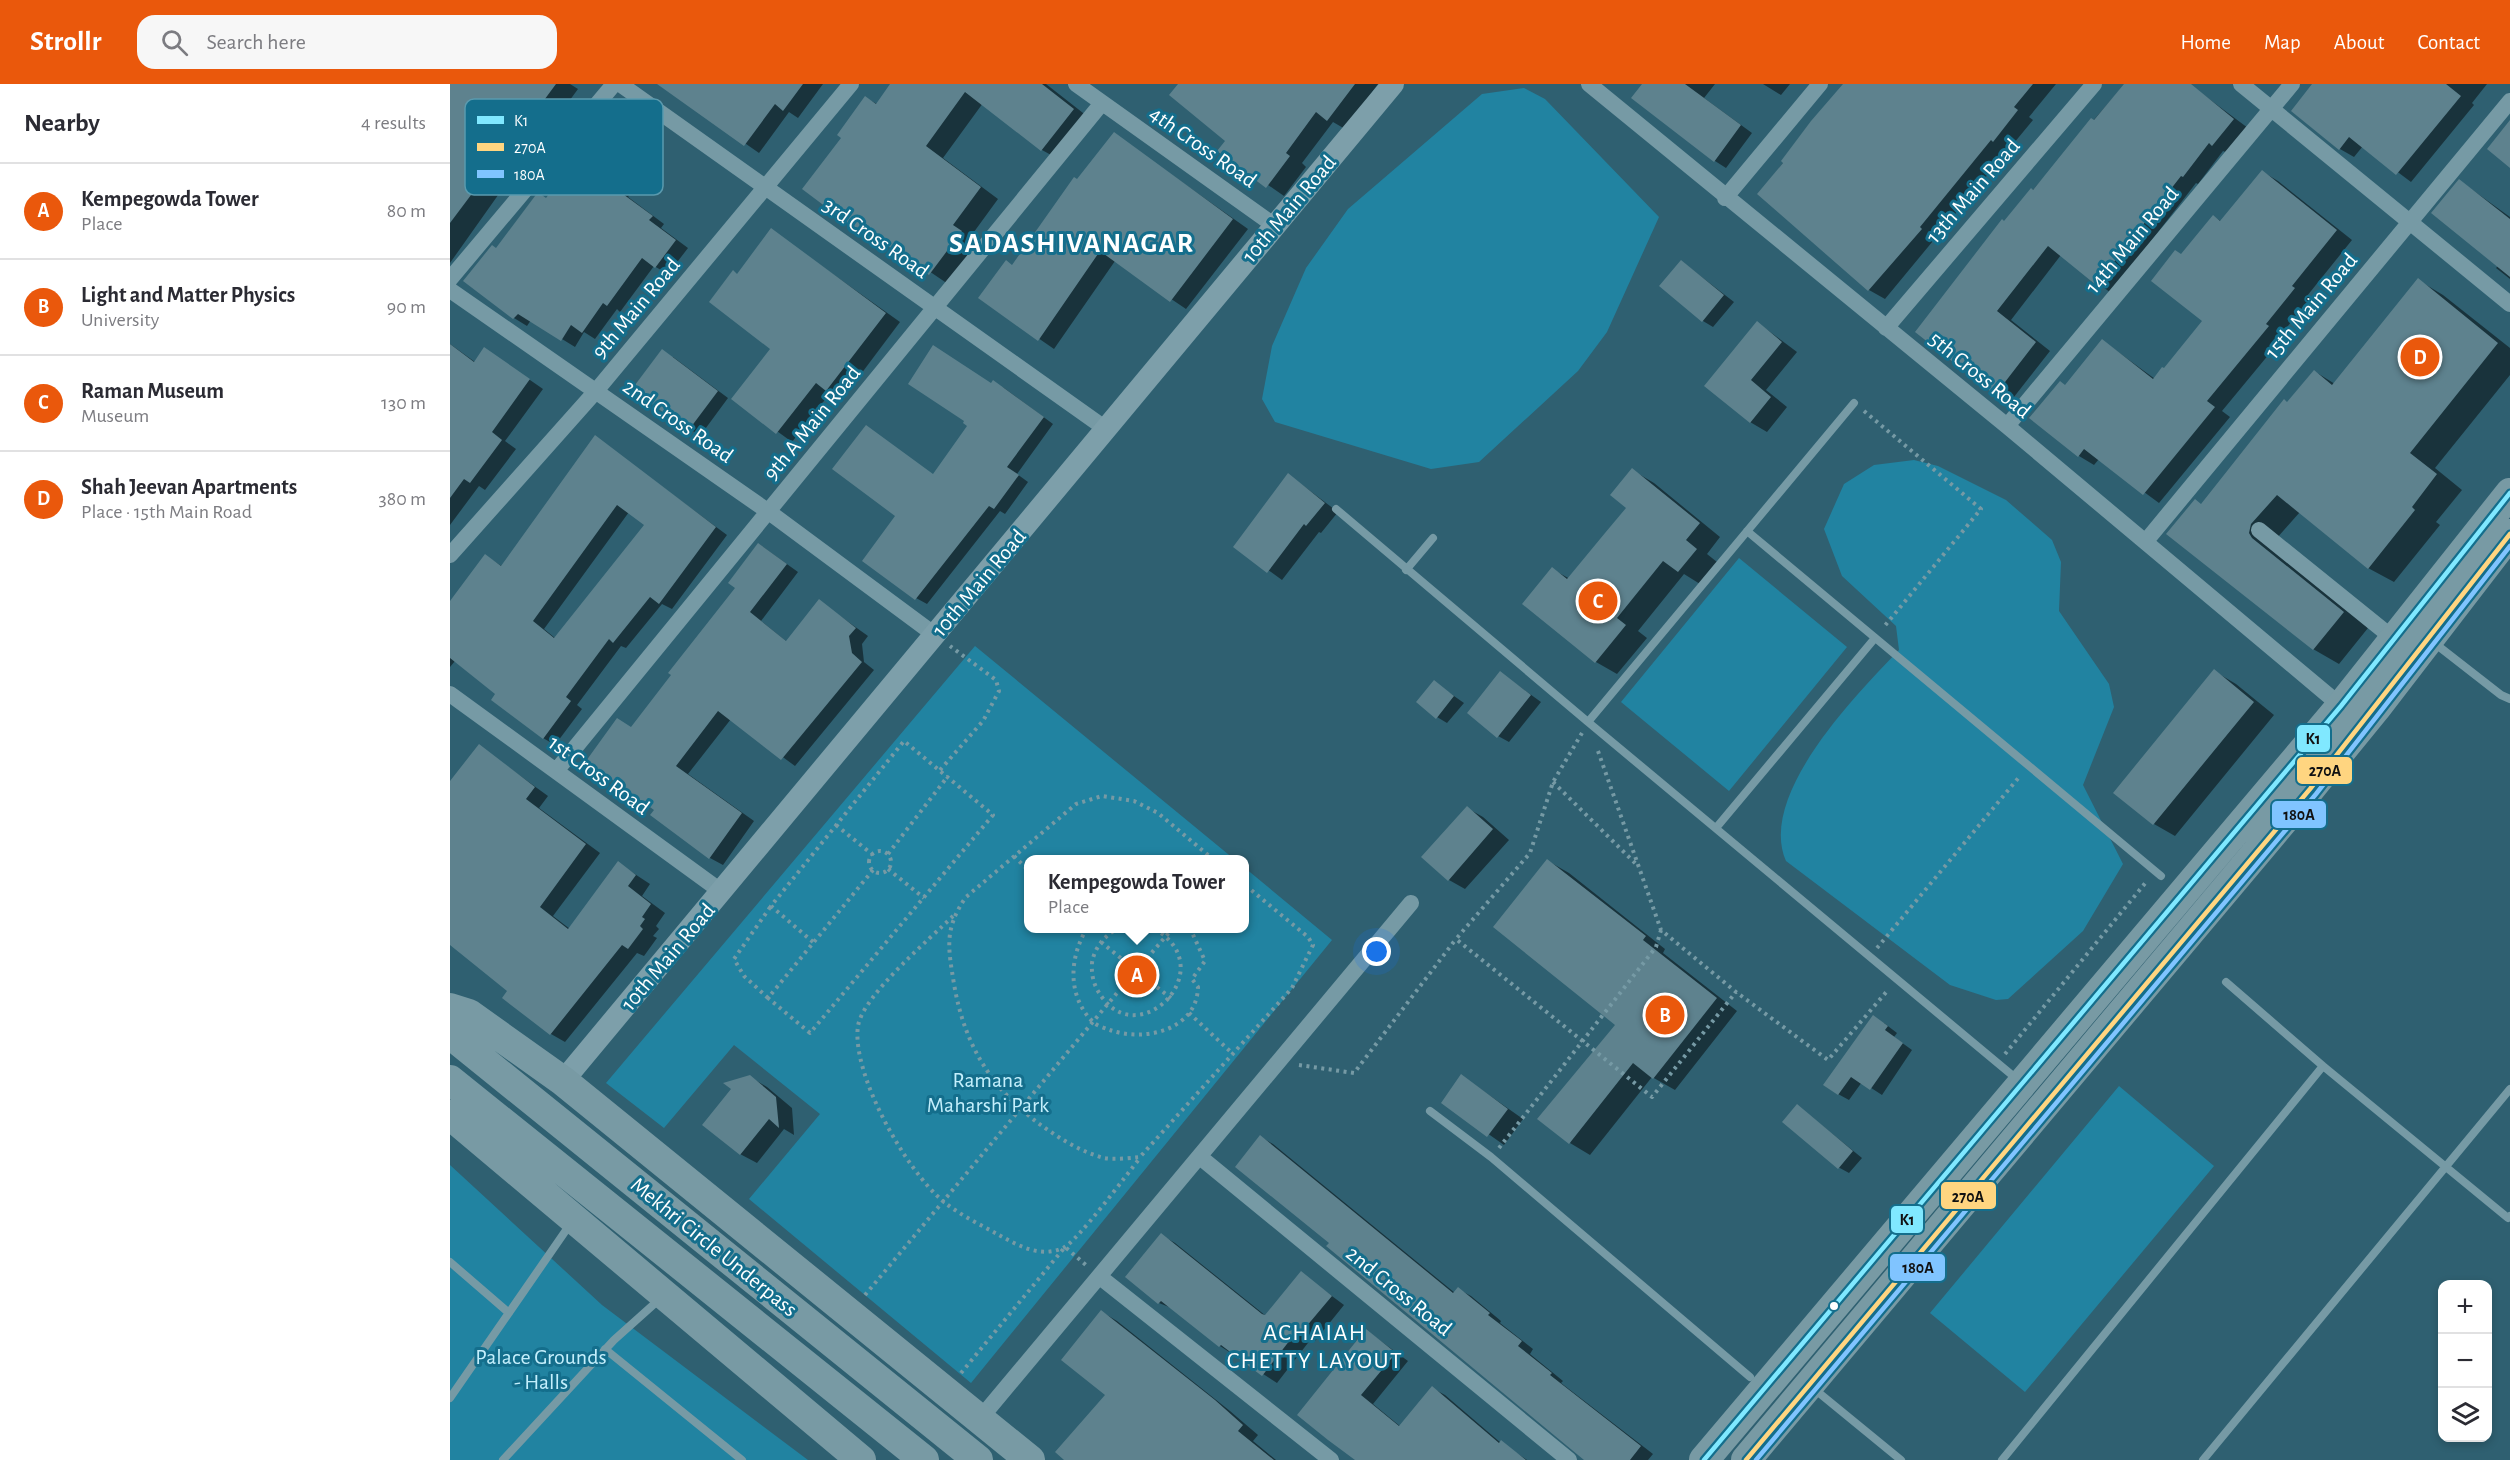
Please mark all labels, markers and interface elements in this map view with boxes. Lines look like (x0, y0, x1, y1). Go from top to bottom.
search box (137, 15, 557, 69)
icon: search (158, 26, 191, 59)
text: Strollr (30, 28, 101, 56)
text: Search here (206, 31, 306, 53)
text: Home (2180, 32, 2231, 53)
text: Map (2264, 32, 2301, 53)
text: About (2334, 32, 2384, 53)
text: Contact (2417, 32, 2480, 53)
legend (465, 99, 663, 195)
street label: 4th Cross Road (1145, 102, 1261, 192)
text: Nearby (24, 110, 100, 136)
text: 4 results (361, 113, 426, 133)
text: K1 (514, 113, 528, 129)
street label: 13th Main Road (1922, 135, 2024, 247)
text: 270A (514, 140, 546, 156)
street label: 10th Main Road (1238, 151, 1340, 267)
text: 180A (514, 167, 545, 183)
street label: 14th Main Road (2081, 183, 2183, 297)
text: Kempegowda Tower (81, 188, 259, 210)
street label: 3rd Cross Road (819, 194, 933, 282)
text: A (38, 201, 50, 221)
text: 80 m (387, 201, 426, 221)
text: Place (81, 214, 122, 234)
district label: SADASHIVANAGAR (949, 230, 1195, 258)
street label: 15th Main Road (2261, 249, 2361, 363)
street label: 9th Main Road (588, 254, 684, 362)
text: Light and Matter Physics (81, 284, 295, 306)
text: B (38, 297, 49, 317)
text: 90 m (387, 297, 426, 317)
text: University (81, 310, 159, 330)
street label: 5th Cross Road (1925, 327, 2035, 423)
pin: D (2400, 334, 2440, 380)
street label: 9th A Main Road (759, 362, 865, 484)
street label: 2nd Cross Road (619, 375, 737, 467)
text: Raman Museum (81, 380, 224, 402)
text: C (38, 393, 49, 413)
text: 130 m (381, 393, 426, 413)
text: Museum (81, 406, 149, 426)
text: Shah Jeevan Apartments (81, 476, 297, 498)
text: D (37, 489, 50, 509)
text: 380 m (378, 489, 426, 509)
text: Place · 15th Main Road (81, 502, 252, 522)
street label: 10th Main Road (928, 525, 1030, 641)
pin: C (1578, 578, 1618, 624)
line badge: K1 (2296, 724, 2331, 753)
street label: 1st Cross Road (544, 731, 654, 819)
text: K1 (2305, 731, 2321, 747)
line badge: 270A (2296, 756, 2353, 785)
text: 270A (2309, 763, 2342, 779)
line badge: 180A (2271, 800, 2327, 829)
text: 180A (2283, 807, 2315, 823)
popup (1024, 855, 1249, 933)
text: Kempegowda Tower (1048, 871, 1225, 893)
text: Place (1048, 897, 1089, 917)
street label: 10th Main Road (617, 899, 719, 1015)
your location (1362, 937, 1391, 966)
pin: A (1118, 952, 1156, 998)
pin: B (1646, 992, 1684, 1038)
park label: Ramana Maharshi Park (927, 1069, 1049, 1116)
street label: Mekhri Circle Underpass (627, 1173, 801, 1321)
line badge: 270A (1940, 1181, 1997, 1210)
text: 270A (1952, 1189, 1985, 1205)
line badge: K1 (1890, 1205, 1924, 1234)
text: K1 (1899, 1212, 1915, 1228)
street label: 2nd Cross Road (1342, 1242, 1456, 1340)
line badge: 180A (1889, 1253, 1946, 1282)
text: 180A (1902, 1260, 1934, 1276)
map controls (2438, 1280, 2492, 1442)
button: + (2438, 1280, 2492, 1334)
unlabelled marker (1828, 1300, 1840, 1312)
district label: ACHAIAH CHETTY LAYOUT (1227, 1321, 1403, 1373)
button: − (2438, 1334, 2492, 1388)
park label: Palace Grounds - Halls (475, 1346, 607, 1393)
button: layers (2438, 1388, 2492, 1442)

